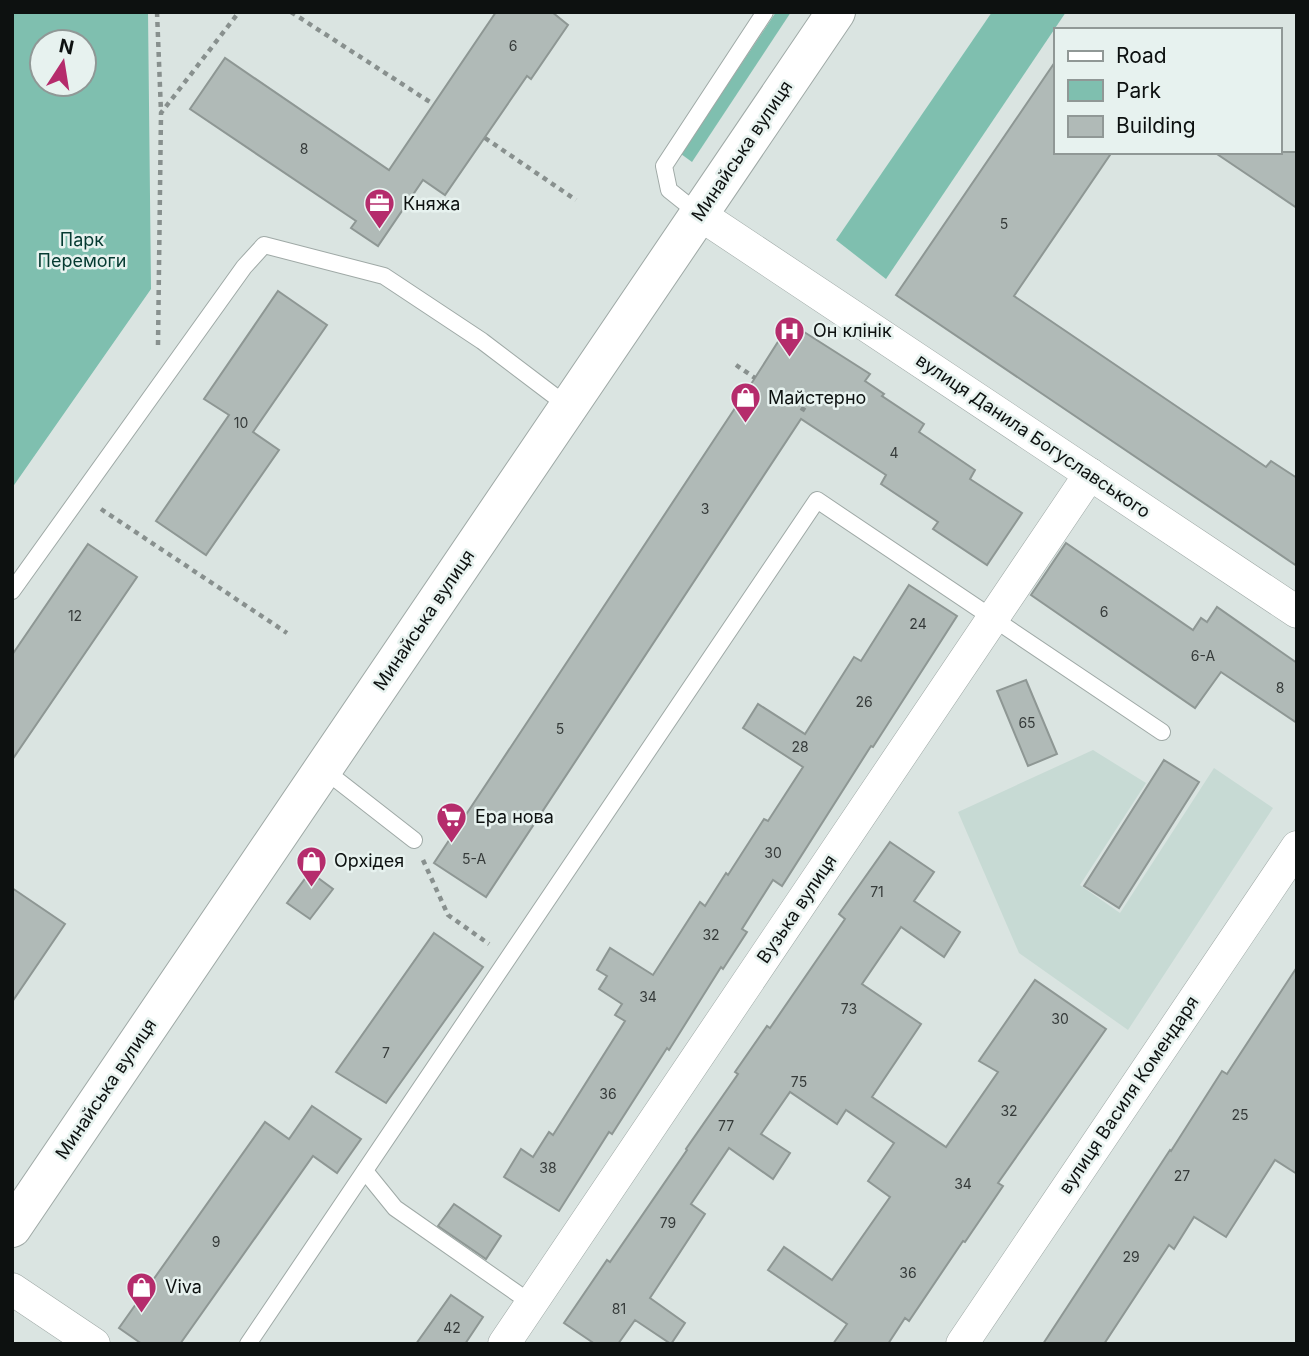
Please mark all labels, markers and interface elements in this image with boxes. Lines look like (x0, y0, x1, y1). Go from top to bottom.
north arrow (28, 28, 98, 98)
legend (1054, 28, 1281, 154)
text: N (57, 34, 76, 60)
house number: 6 (509, 37, 517, 54)
text: Road (1116, 43, 1167, 68)
street label: Минайська вулиця (687, 77, 796, 225)
text: Park (1116, 78, 1161, 103)
text: Building (1116, 113, 1196, 138)
house number: 8 (300, 140, 308, 157)
office icon: Княжа (363, 187, 397, 231)
place label: Княжа (403, 193, 460, 214)
house number: 5 (1000, 215, 1008, 232)
park label: Парк Перемоги (38, 229, 126, 271)
hospital icon: Он клінік (773, 314, 807, 358)
place label: Он клінік (813, 320, 892, 341)
street label: вулиця Данила Богуславського (912, 349, 1154, 522)
shop icon: Майстерно (728, 381, 762, 425)
place label: Майстерно (768, 387, 866, 408)
house number: 10 (234, 414, 248, 431)
house number: 4 (889, 444, 899, 461)
house number: 3 (701, 500, 709, 517)
street label: Минайська вулиця (369, 546, 478, 694)
house number: 6 (1100, 603, 1108, 620)
house number: 12 (68, 607, 82, 624)
house number: 24 (909, 615, 927, 632)
house number: 6-А (1191, 647, 1215, 664)
house number: 8 (1276, 679, 1284, 696)
house number: 26 (855, 693, 873, 710)
house number: 65 (1018, 714, 1036, 731)
house number: 5 (556, 720, 564, 737)
house number: 28 (791, 738, 809, 755)
supermarket icon: Ера нова (435, 800, 469, 844)
place label: Ера нова (475, 806, 554, 827)
shop icon: Орхідея (294, 844, 328, 888)
house number: 30 (764, 844, 782, 861)
place label: Орхідея (334, 850, 404, 871)
house number: 5-А (462, 850, 486, 867)
street label: Вузька вулиця (752, 850, 841, 967)
house number: 71 (870, 883, 884, 900)
house number: 32 (702, 926, 720, 943)
house number: 34 (639, 988, 657, 1005)
street label: вулиця Василя Комендаря (1054, 992, 1203, 1198)
house number: 73 (841, 1000, 857, 1017)
house number: 30 (1051, 1010, 1069, 1027)
street label: Минайська вулиця (51, 1015, 160, 1163)
house number: 7 (382, 1044, 390, 1061)
house number: 75 (791, 1073, 807, 1090)
house number: 36 (599, 1085, 617, 1102)
house number: 32 (1000, 1102, 1018, 1119)
house number: 25 (1231, 1106, 1249, 1123)
house number: 77 (718, 1117, 734, 1134)
house number: 38 (539, 1159, 557, 1176)
house number: 27 (1174, 1167, 1190, 1184)
house number: 34 (954, 1175, 972, 1192)
house number: 79 (660, 1214, 676, 1231)
house number: 9 (212, 1233, 220, 1250)
house number: 29 (1122, 1248, 1140, 1265)
house number: 36 (899, 1264, 917, 1281)
shop icon: Viva (125, 1270, 159, 1314)
place label: Viva (165, 1276, 202, 1297)
house number: 81 (612, 1300, 626, 1317)
house number: 42 (443, 1319, 461, 1336)

